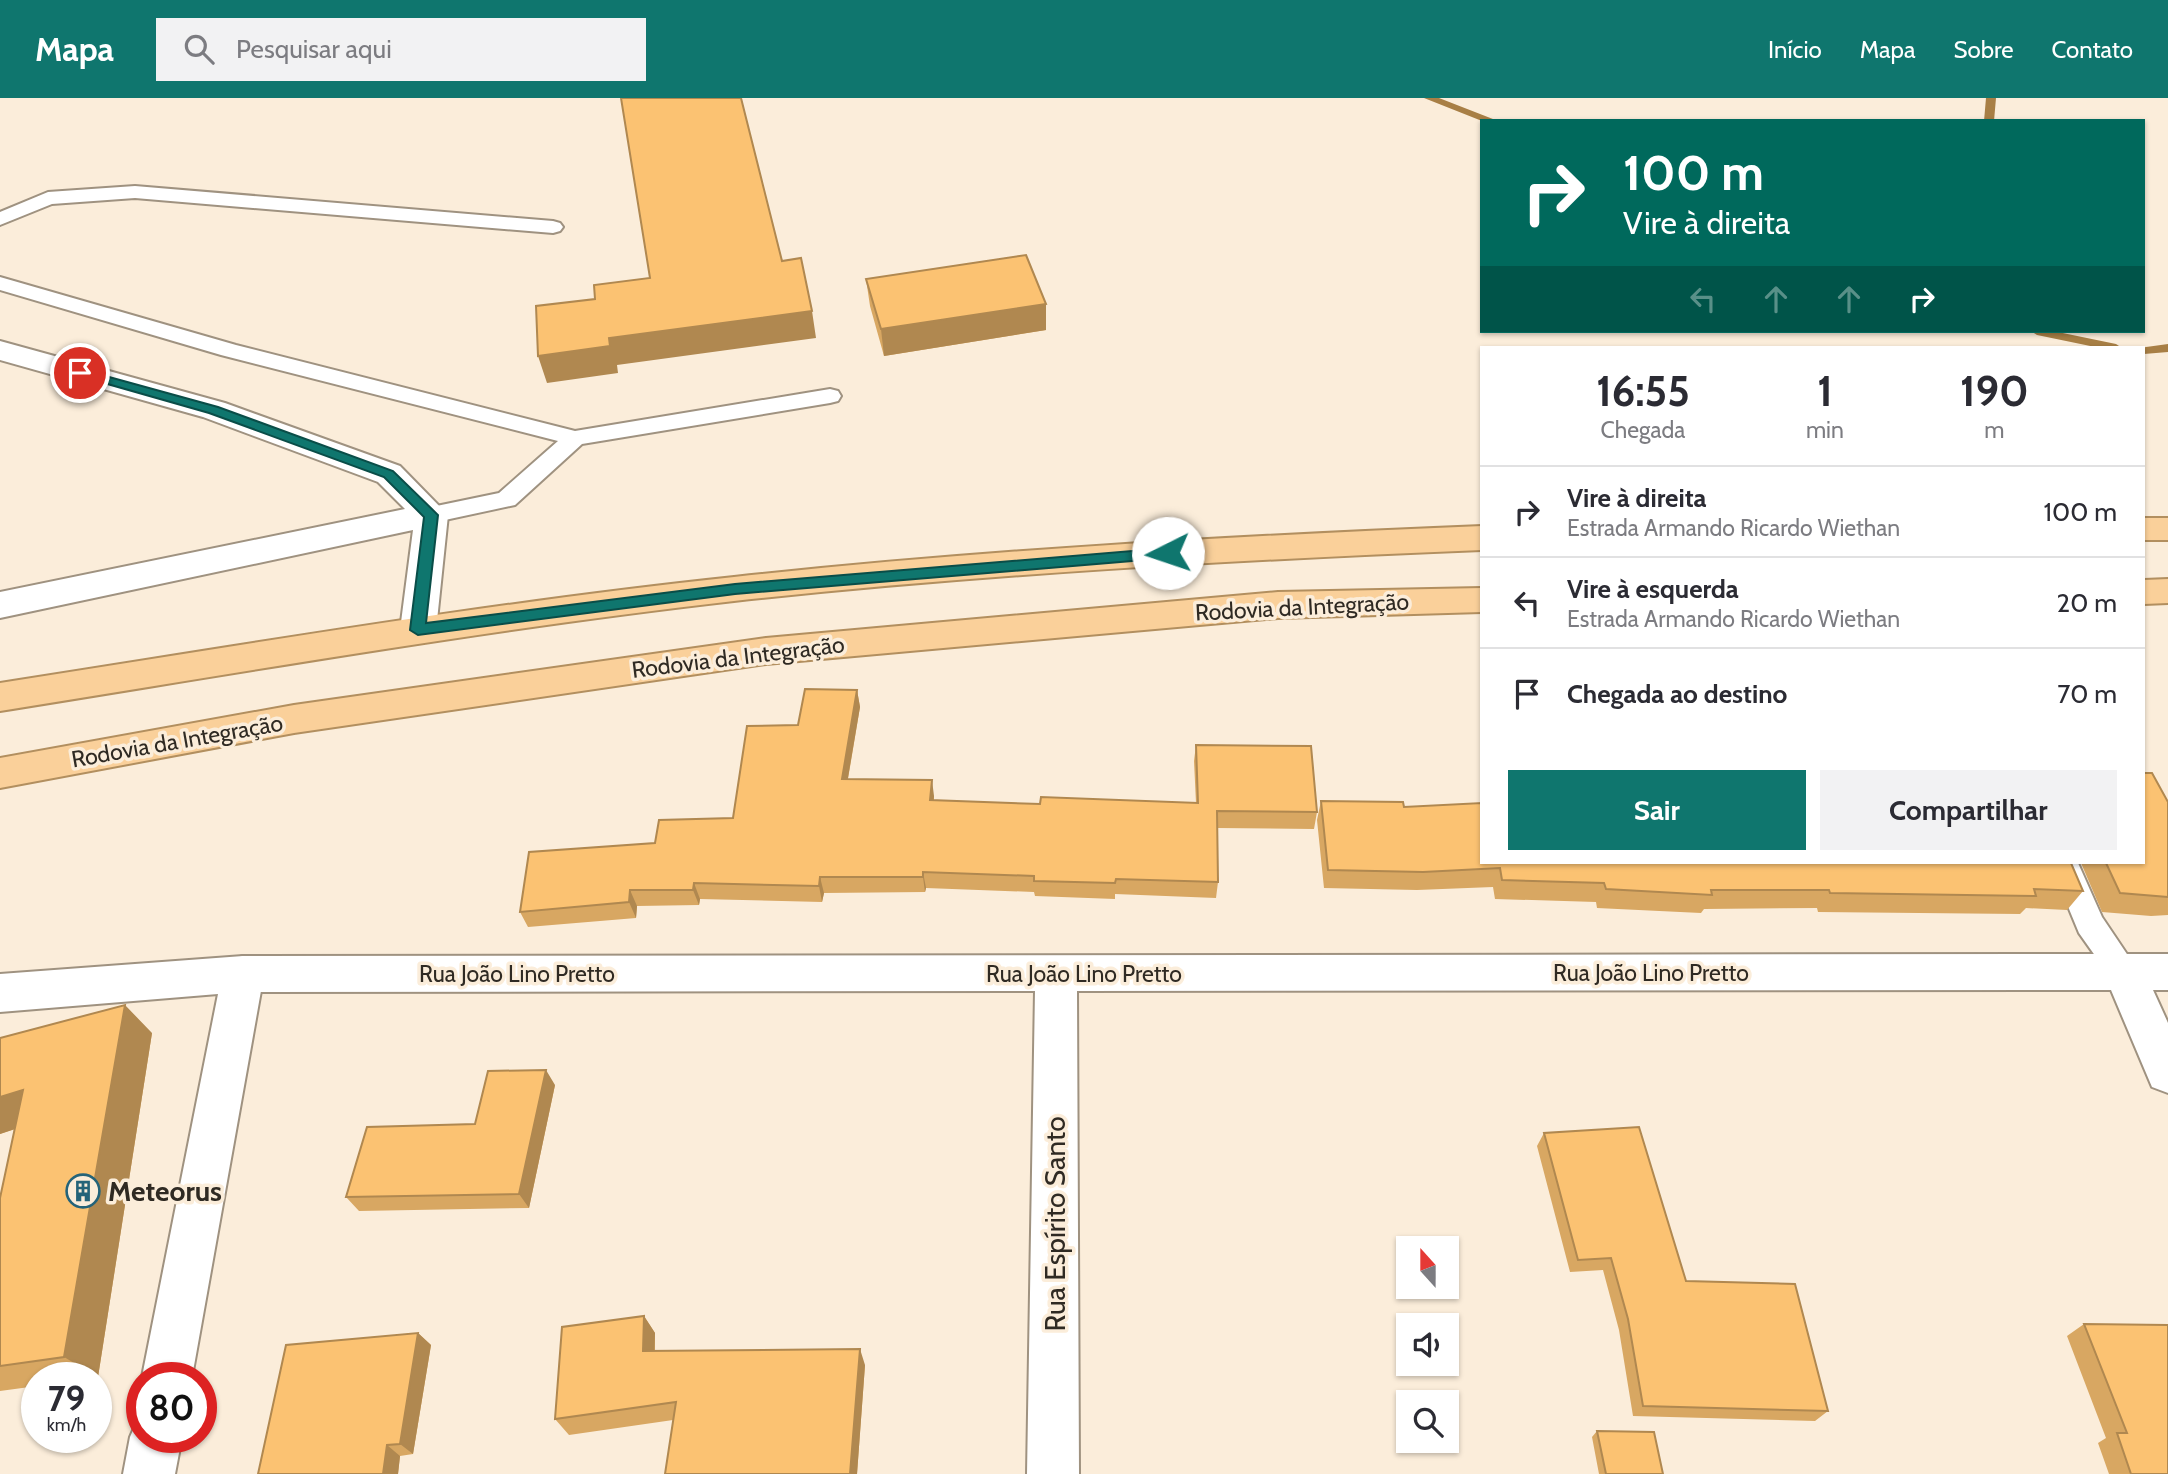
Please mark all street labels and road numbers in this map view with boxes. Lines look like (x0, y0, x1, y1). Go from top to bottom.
street label: Rodovia da Integração (1194, 587, 1410, 627)
street label: Rodovia da Integração (630, 630, 846, 684)
street label: Rodovia da Integração (69, 709, 285, 773)
street label: Rua João Lino Pretto (1553, 959, 1749, 987)
street label: Rua João Lino Pretto (419, 960, 615, 988)
street label: Rua João Lino Pretto (986, 960, 1182, 988)
street label: Rua Espírito Santo (1038, 1116, 1072, 1332)

